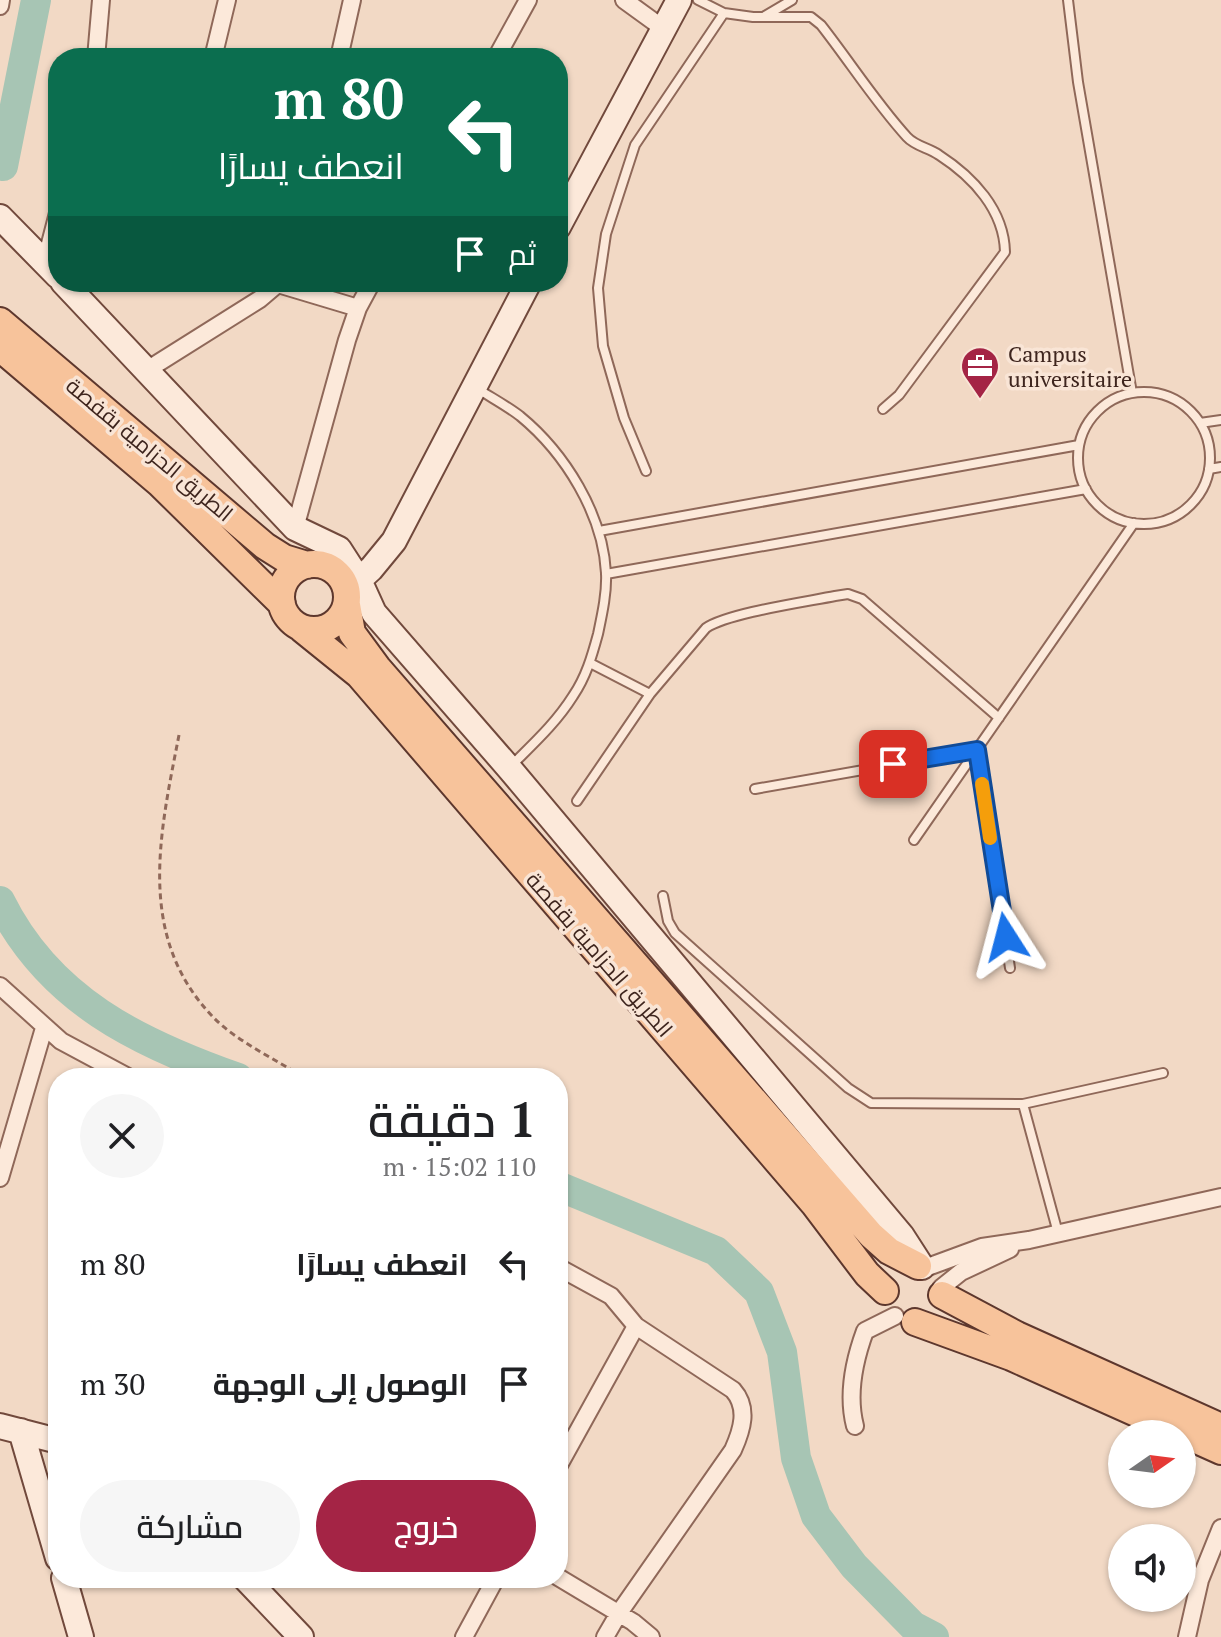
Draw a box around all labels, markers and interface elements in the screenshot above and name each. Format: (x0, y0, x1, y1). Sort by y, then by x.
text: 80 m (274, 61, 404, 135)
icon: left (432, 80, 536, 184)
text: انعطف يسارًا (218, 142, 404, 189)
icon: arrive (448, 232, 492, 276)
text: ثم (508, 234, 536, 274)
place label: Campus universitaire (1008, 339, 1132, 393)
office icon: Campus universitaire (959, 345, 1001, 400)
street label: الطريق الحزامية بقفصة (60, 371, 240, 527)
pin (859, 730, 927, 798)
icon: arrive (871, 742, 915, 786)
street label: الطريق الحزامية بقفصة (520, 865, 680, 1043)
position arrow (964, 895, 1048, 979)
text: 1 دقيقة (368, 1087, 536, 1151)
button: close (80, 1094, 164, 1178)
text: 110 m · 15:02 (383, 1149, 536, 1183)
icon: left (492, 1242, 536, 1286)
text: 80 m (80, 1244, 145, 1284)
text: انعطف يسارًا (296, 1244, 468, 1284)
icon: arrive (492, 1362, 536, 1406)
text: 30 m (80, 1364, 145, 1404)
text: الوصول إلى الوجهة (213, 1364, 468, 1404)
north arrow (1108, 1420, 1196, 1508)
map controls (1108, 1420, 1196, 1612)
button: مشاركة (80, 1480, 300, 1572)
button: خروج (316, 1480, 536, 1572)
button: sound (1108, 1524, 1196, 1612)

